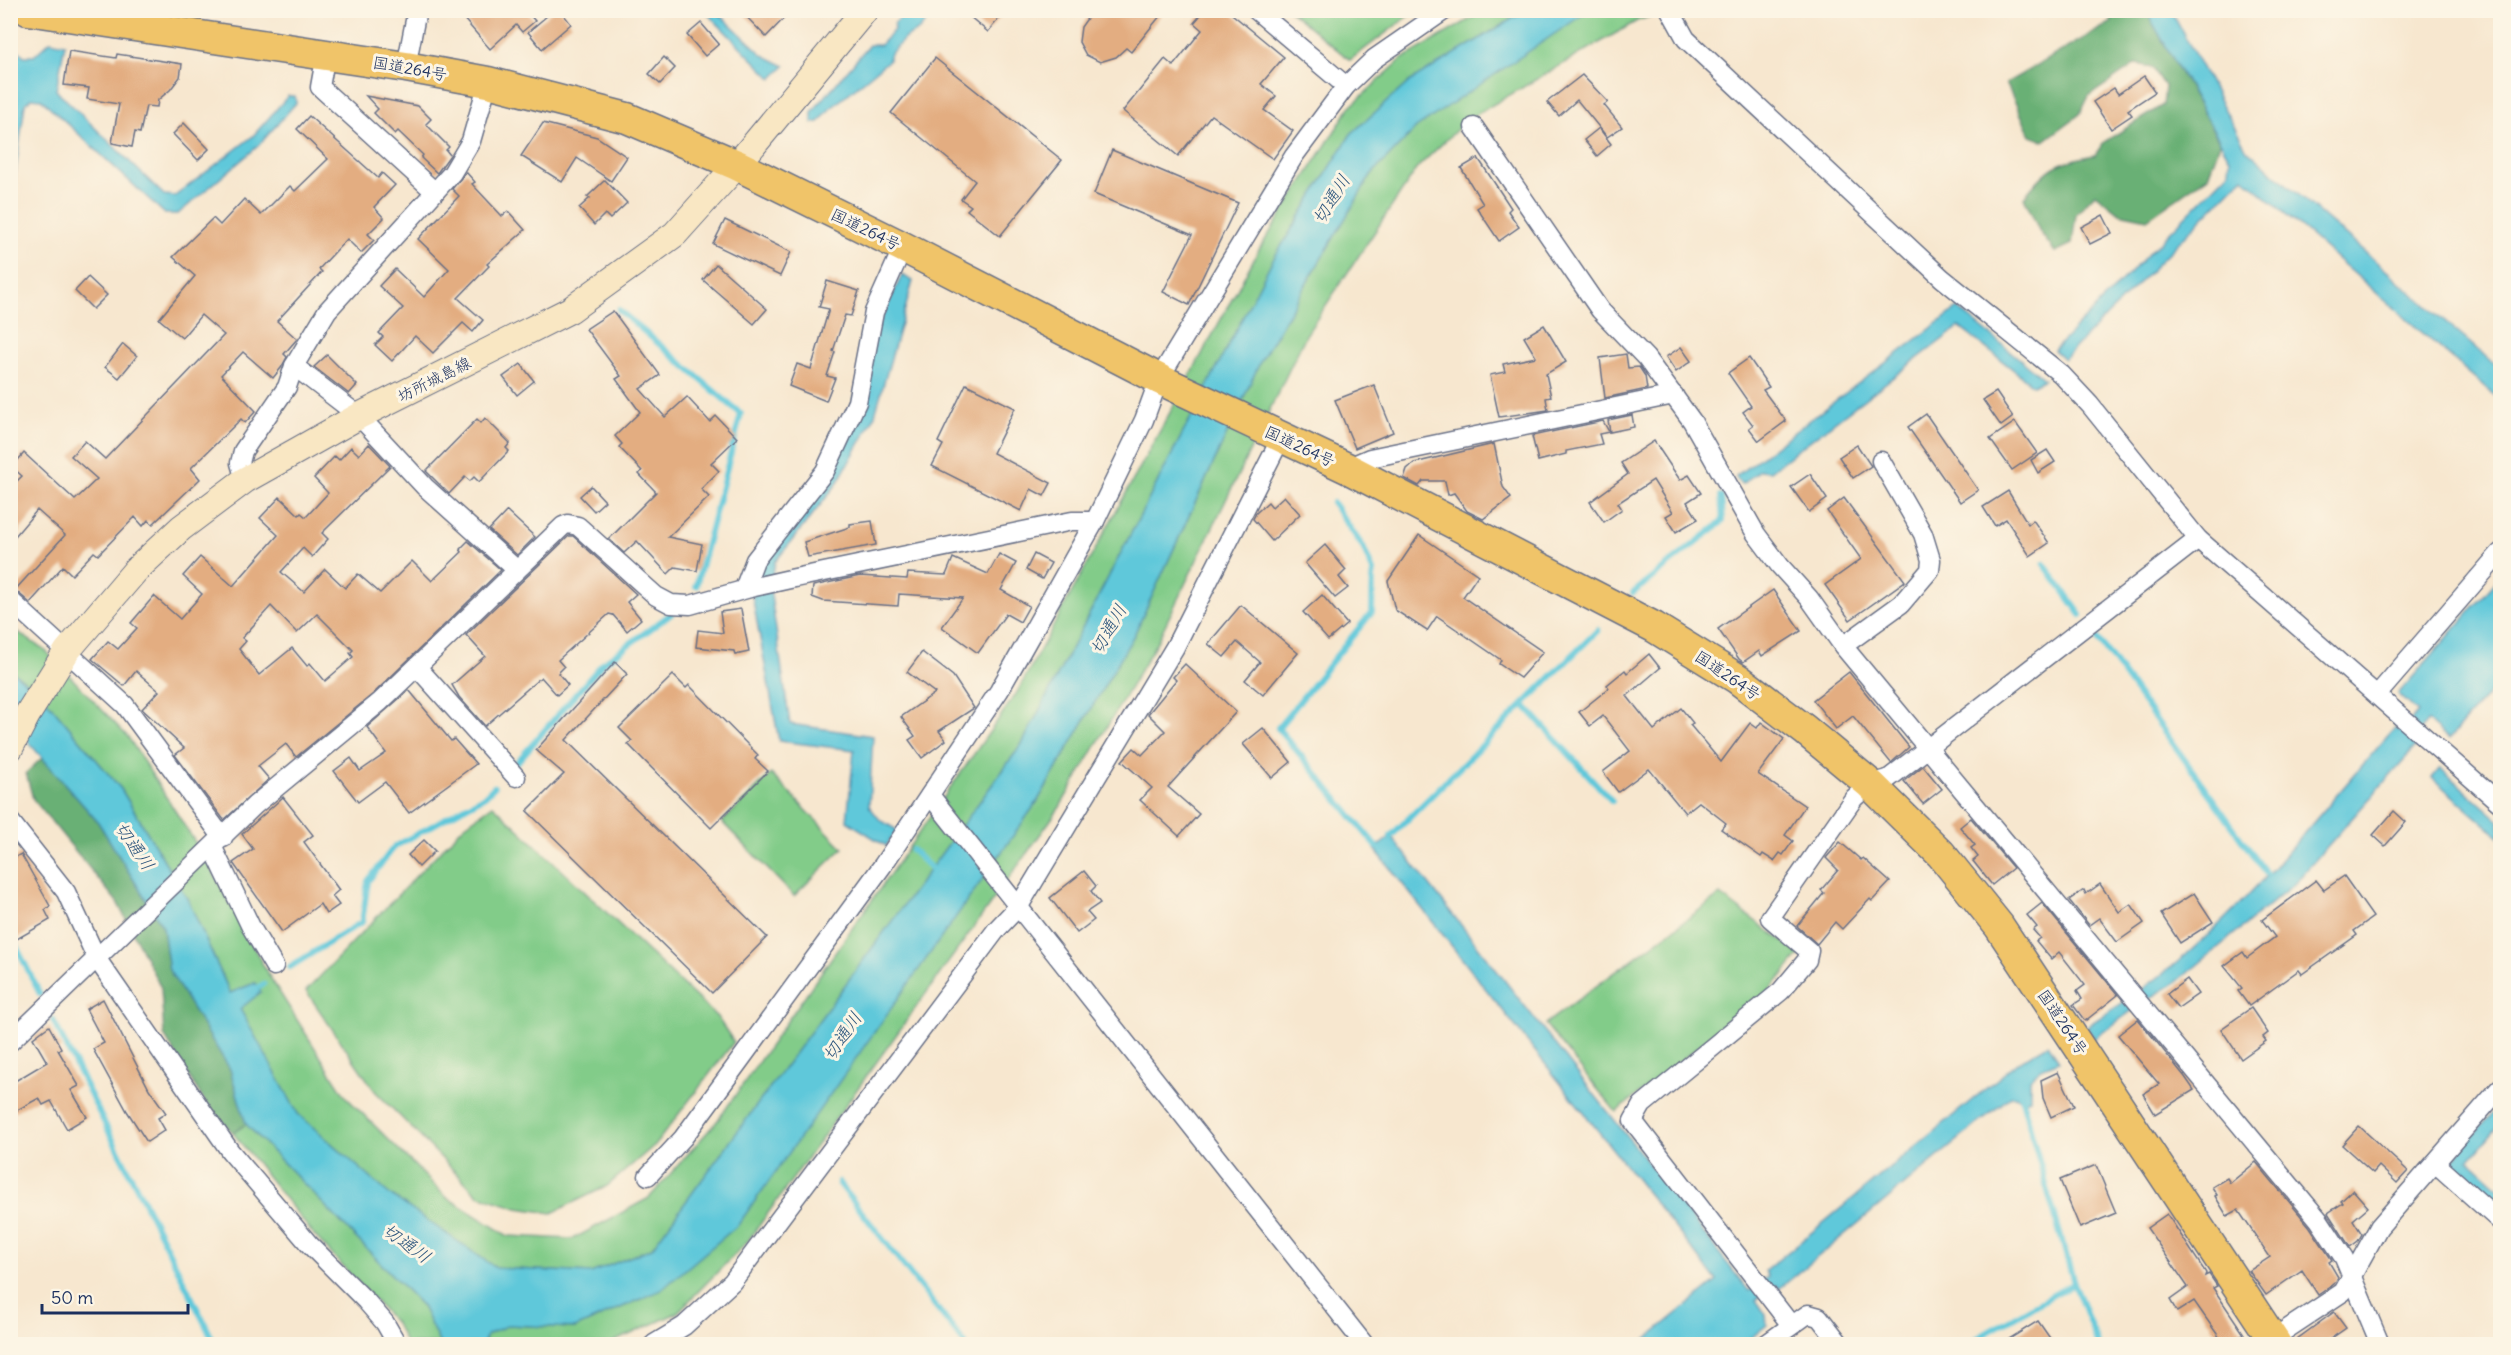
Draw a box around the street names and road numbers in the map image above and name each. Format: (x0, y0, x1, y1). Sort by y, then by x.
street label: 国道264号 (371, 52, 449, 84)
street label: 国道264号 (828, 204, 904, 254)
street label: 坊所城島線 (394, 352, 474, 406)
street label: 国道264号 (1262, 421, 1338, 471)
street label: 国道264号 (1691, 646, 1765, 704)
street label: 国道264号 (2034, 985, 2092, 1059)

